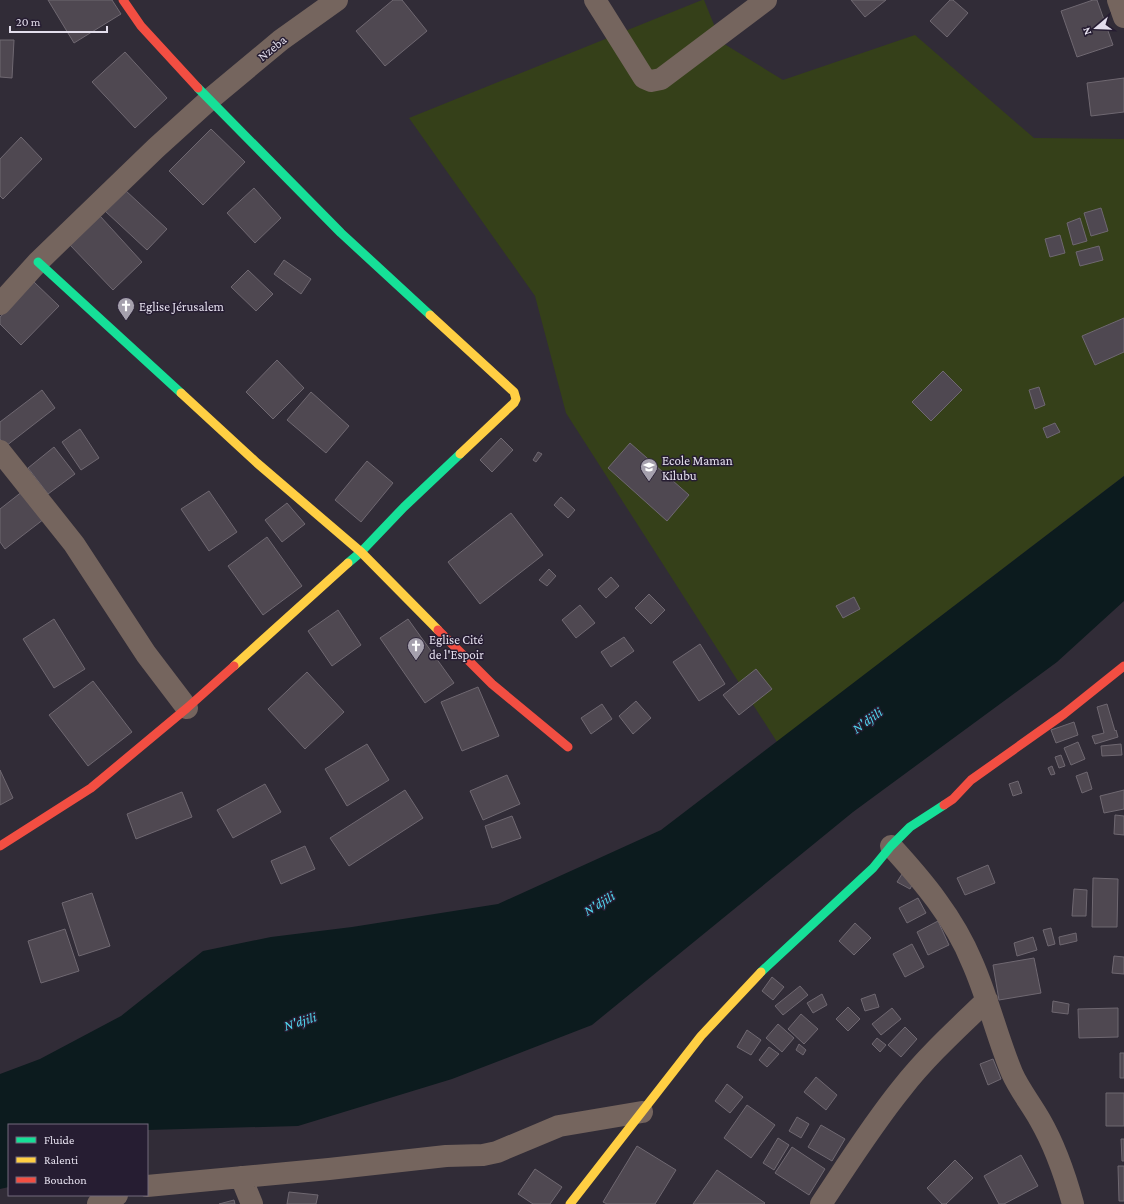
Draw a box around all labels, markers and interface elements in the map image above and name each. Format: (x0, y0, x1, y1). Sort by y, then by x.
scale bar (10, 8, 107, 34)
north arrow (1076, 8, 1116, 48)
text: 20 m (16, 15, 41, 29)
text: N (1079, 25, 1093, 37)
street label: Nzeba (255, 32, 289, 64)
church icon: Eglise Jérusalem (116, 296, 136, 321)
place label: Eglise Jérusalem (139, 299, 225, 314)
place label: Ecole Maman Kilubu (662, 453, 733, 483)
school or university icon: Ecole Maman Kilubu (639, 457, 659, 482)
place label: Eglise Cité de l'Espoir (429, 632, 484, 662)
church icon: Eglise Cité de l'Espoir (406, 636, 426, 661)
water label: N'djili (849, 704, 886, 737)
water label: N'djili (581, 887, 618, 919)
water label: N'djili (282, 1008, 319, 1034)
legend (8, 1124, 148, 1196)
text: Fluide (44, 1133, 74, 1147)
text: Ralenti (44, 1153, 78, 1167)
text: Bouchon (44, 1173, 87, 1187)

